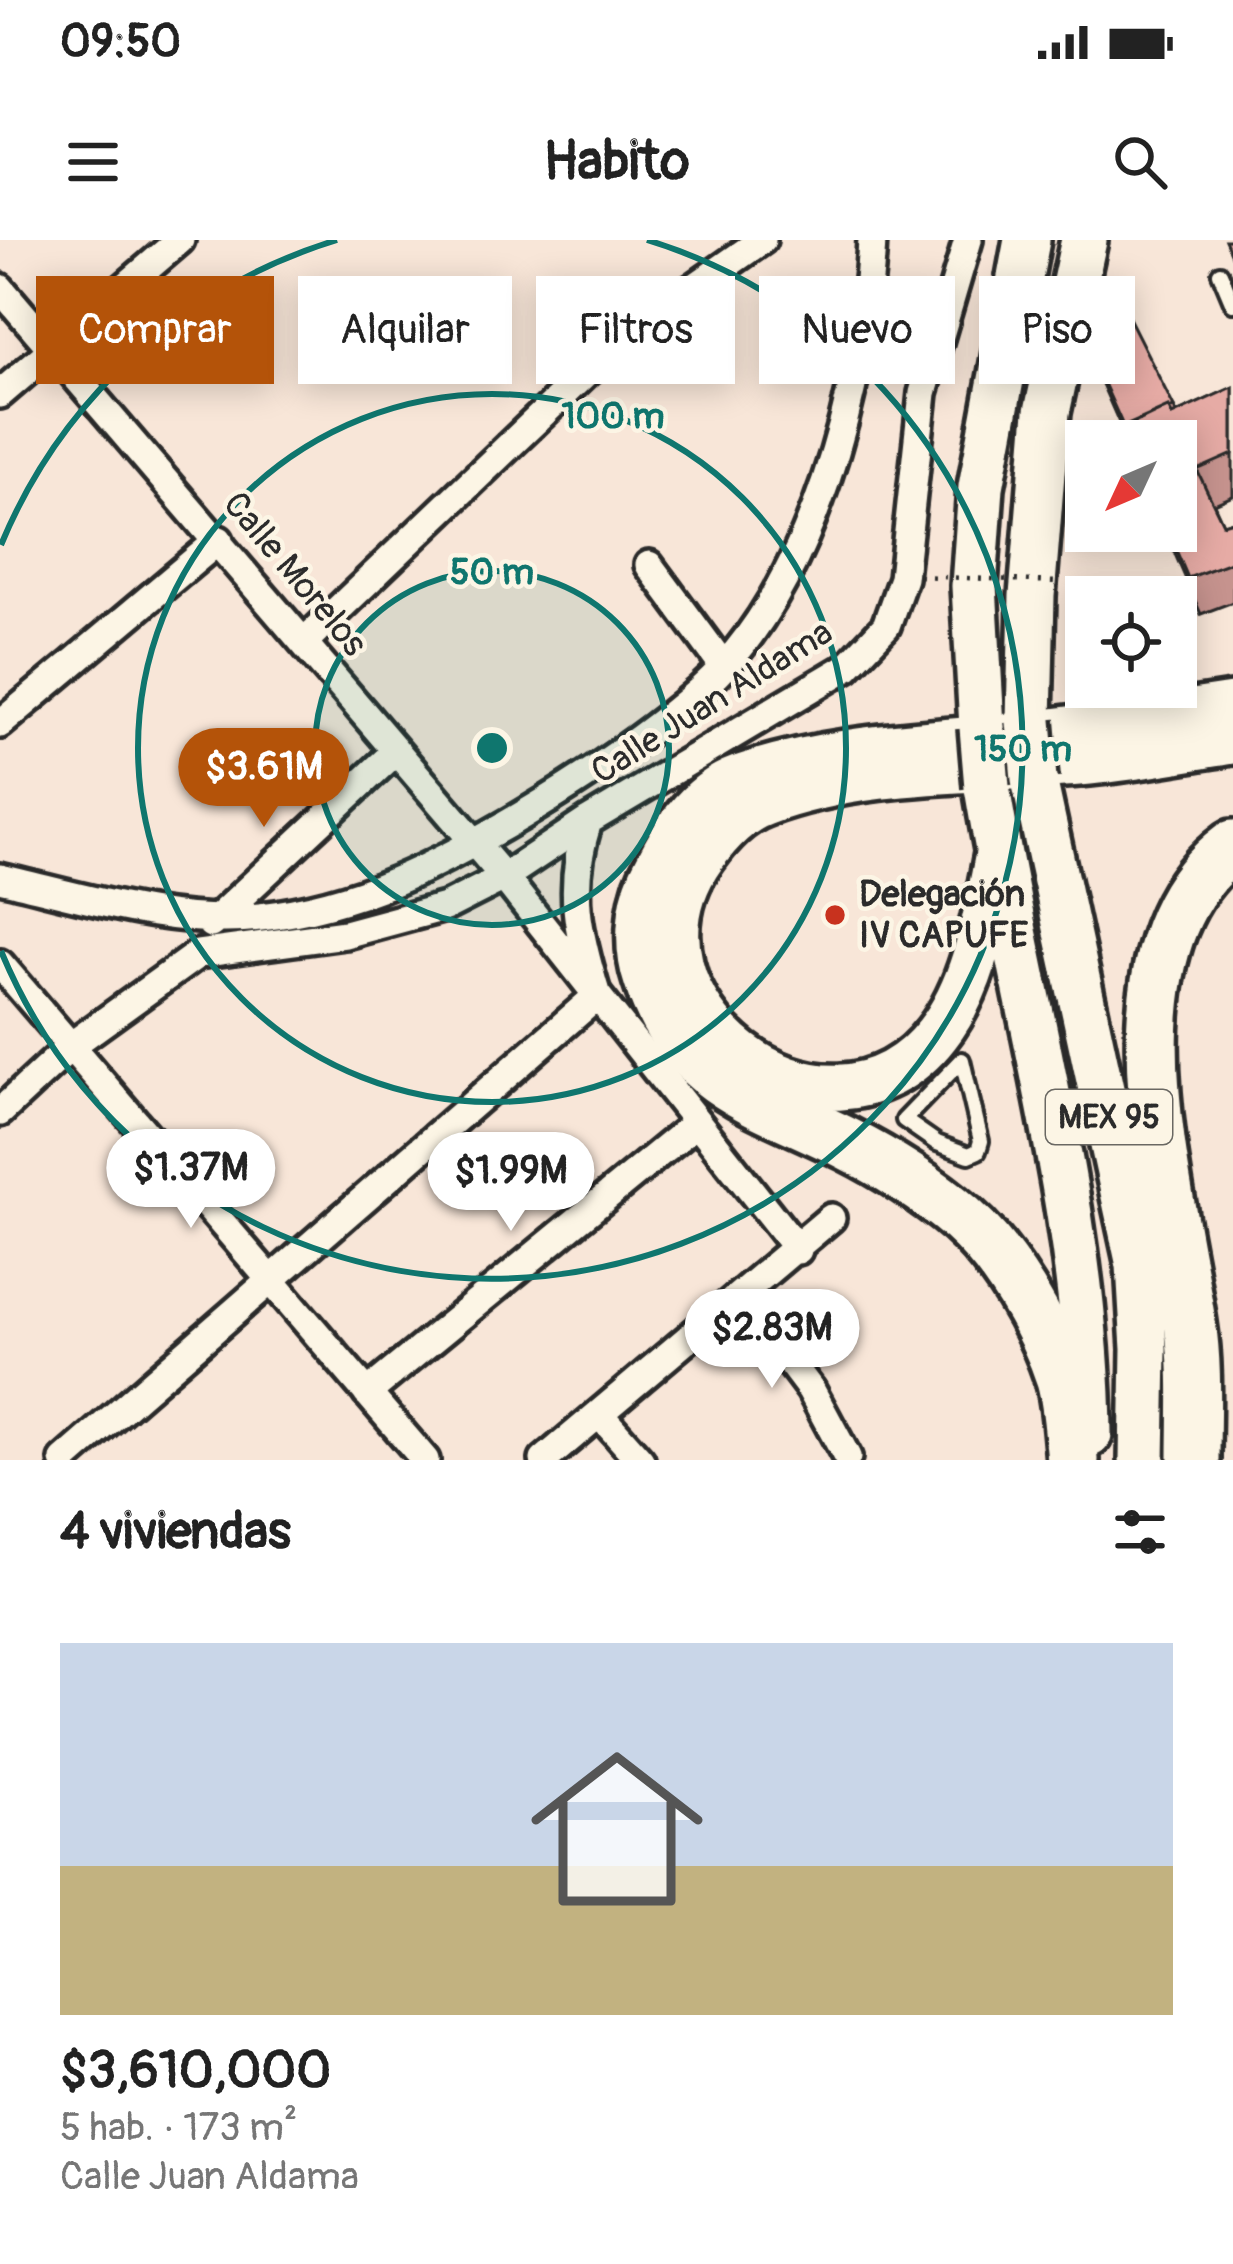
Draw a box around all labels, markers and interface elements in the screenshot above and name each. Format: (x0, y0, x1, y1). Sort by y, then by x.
text: 09:50 (60, 14, 181, 70)
text: Habito (543, 128, 690, 196)
icon: menu (60, 129, 126, 195)
icon: search (1107, 129, 1173, 195)
chip: Comprar (36, 276, 274, 384)
chip: Alquilar (298, 276, 512, 384)
chip: Filtros (536, 276, 735, 384)
chip: Nuevo (759, 276, 955, 384)
chip: Piso (979, 276, 1135, 384)
text: 100 m (561, 394, 665, 439)
north arrow (1065, 420, 1197, 552)
map controls (1065, 420, 1197, 708)
street label: Calle Morelos (213, 483, 377, 665)
text: 50 m (450, 550, 534, 595)
button: locate (1065, 576, 1197, 708)
street label: Calle Juan Aldama (583, 610, 841, 794)
centre of rings (471, 727, 513, 769)
text: 150 m (974, 727, 1072, 772)
pin: $3.61M (166, 728, 362, 830)
text: $3.61M (205, 742, 323, 791)
place label: Delegación IV CAPUFE (859, 872, 1028, 958)
marker: Delegación IV CAPUFE (822, 902, 848, 928)
road number: MEX 95 (1046, 1090, 1172, 1144)
pin: $1.37M (93, 1129, 289, 1231)
pin: $1.99M (413, 1132, 609, 1234)
text: $1.37M (133, 1143, 249, 1192)
text: $1.99M (454, 1146, 568, 1195)
pin: $2.83M (674, 1289, 870, 1391)
text: $2.83M (712, 1303, 832, 1352)
icon: filters (1107, 1499, 1173, 1565)
text: 4 viviendas (60, 1500, 291, 1564)
icon: home (509, 1721, 725, 1937)
text: $3,610,000 (60, 2039, 331, 2103)
text: 5 hab. · 173 m² (60, 2103, 297, 2152)
text: Calle Juan Aldama (60, 2152, 359, 2201)

